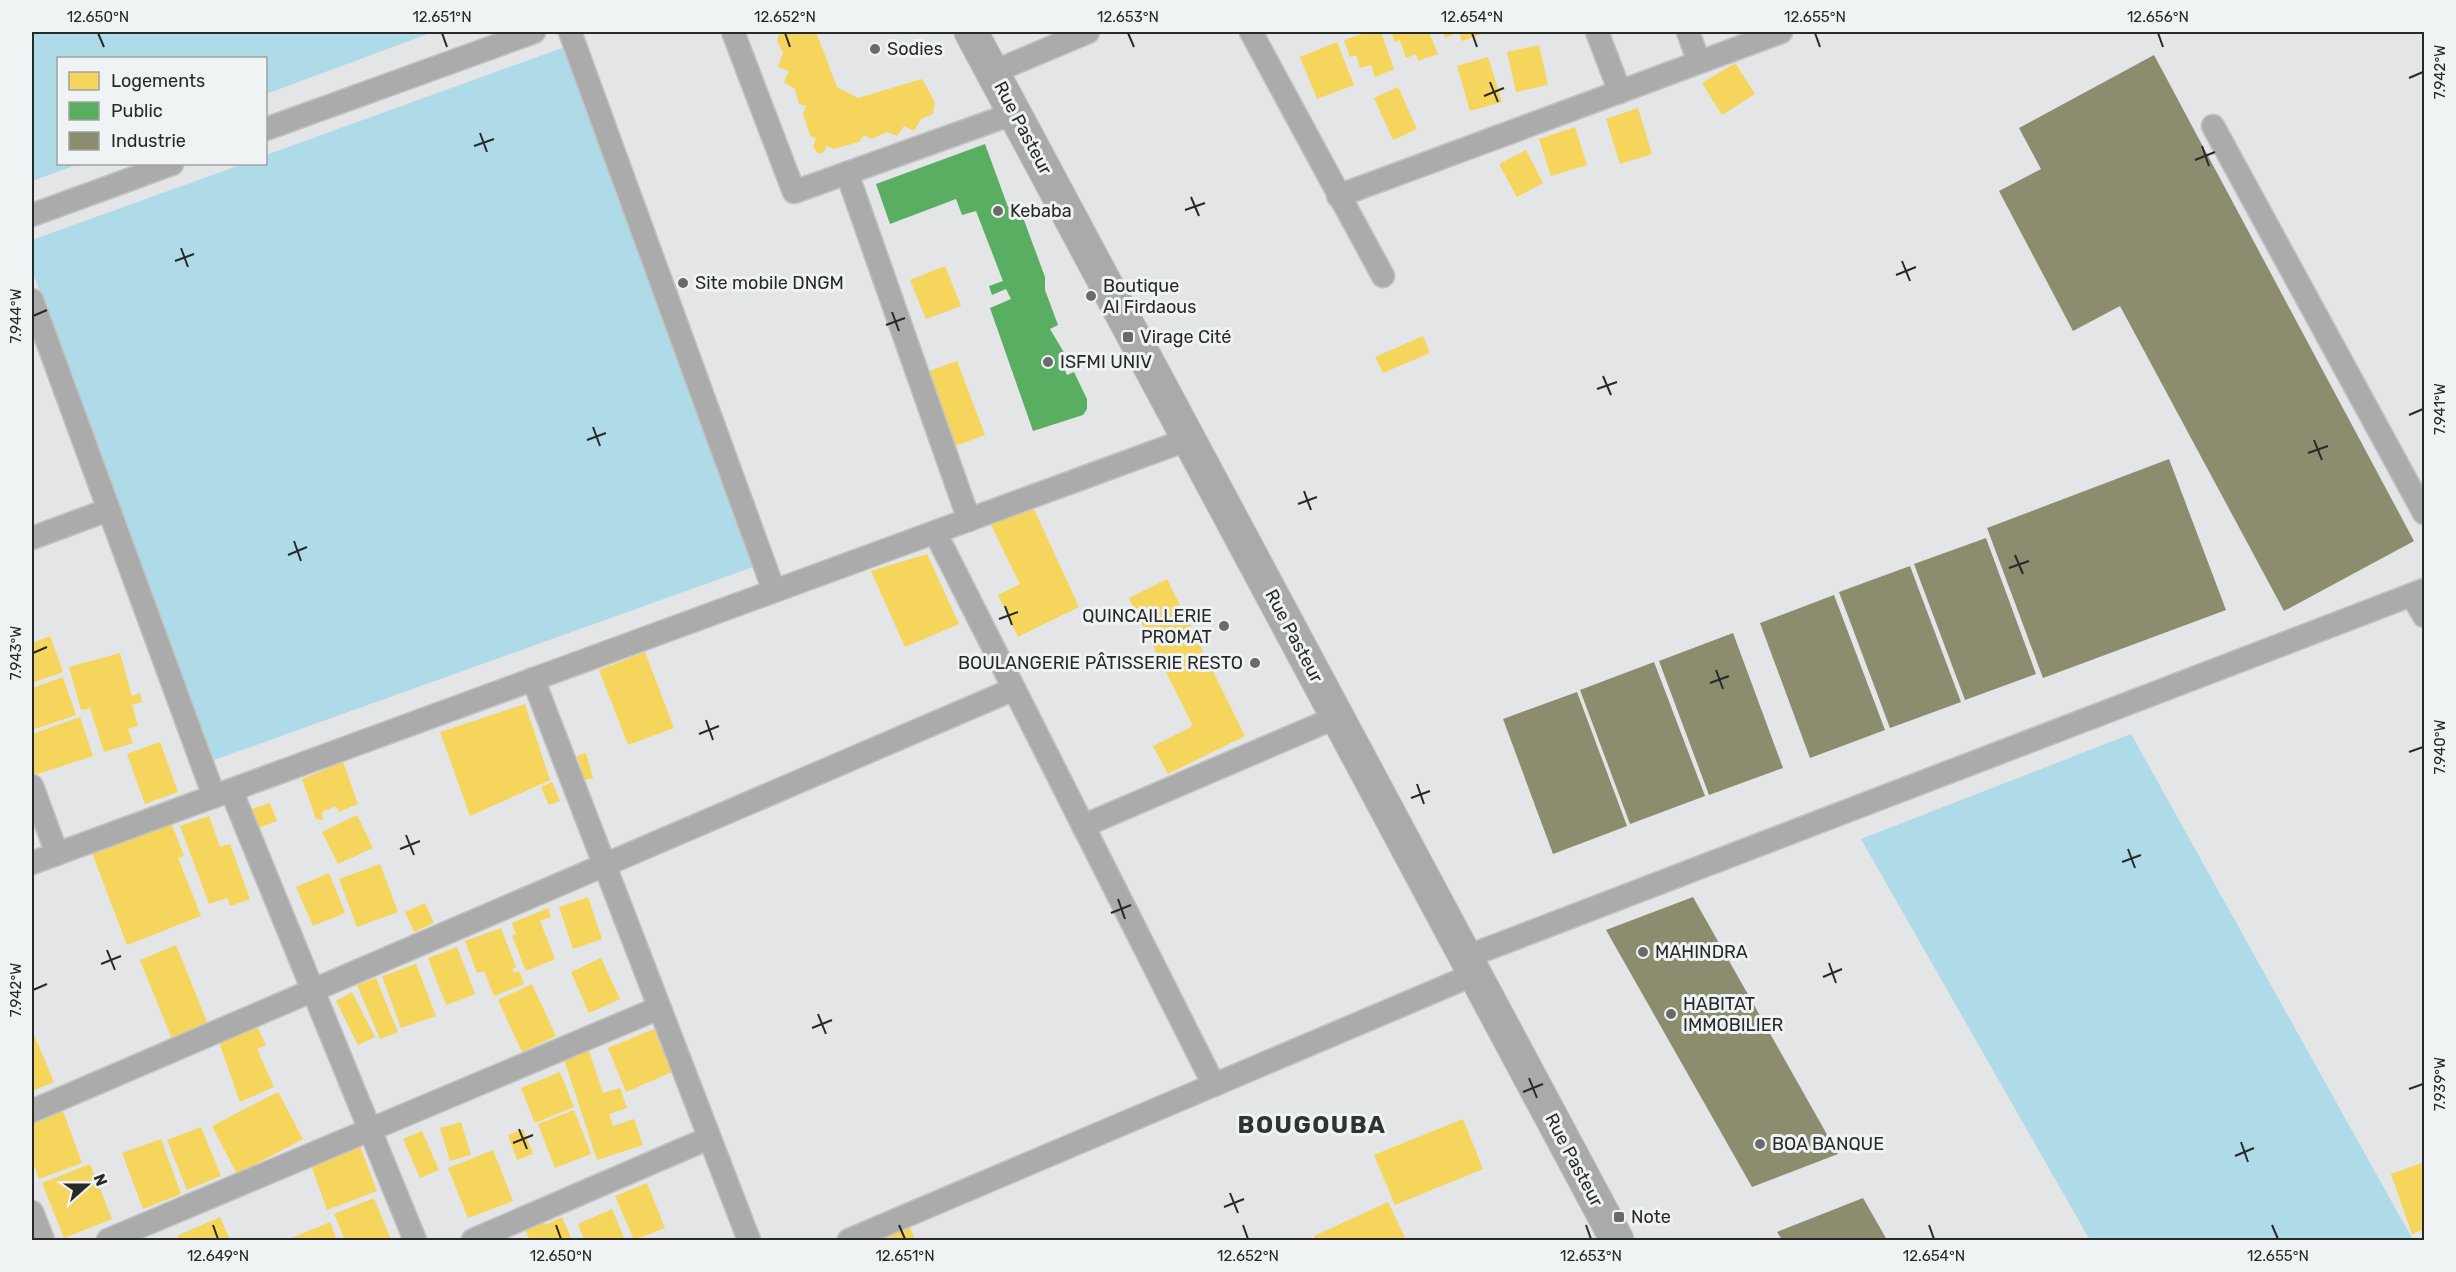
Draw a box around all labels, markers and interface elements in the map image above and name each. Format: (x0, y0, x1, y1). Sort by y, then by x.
text: 12.650°N (67, 8, 129, 26)
text: 12.651°N (412, 8, 472, 26)
text: 12.652°N (754, 8, 816, 26)
text: 12.653°N (1097, 8, 1159, 26)
text: 12.654°N (1441, 8, 1503, 26)
text: 12.655°N (1784, 8, 1846, 26)
text: 12.656°N (2127, 8, 2189, 26)
place label: Sodies (887, 38, 943, 60)
marker: Sodies (868, 42, 882, 56)
text: 7.942°W (2431, 45, 2449, 99)
legend (57, 57, 267, 165)
text: Logements (111, 70, 205, 92)
street label: Rue Pasteur (989, 78, 1057, 179)
text: Public (111, 100, 163, 122)
text: Industrie (111, 130, 186, 152)
place label: Kebaba (1010, 200, 1072, 222)
marker: Kebaba (991, 204, 1005, 218)
place label: Site mobile DNGM (695, 272, 844, 294)
place label: Boutique Al Firdaous (1103, 275, 1196, 318)
marker: Site mobile DNGM (676, 276, 690, 290)
text: 7.944°W (7, 289, 25, 343)
marker: Boutique Al Firdaous (1084, 289, 1098, 303)
place label: Virage Cité (1140, 326, 1231, 348)
marker: Virage Cité (1121, 330, 1135, 344)
place label: ISFMI UNIV (1060, 351, 1152, 373)
marker: ISFMI UNIV (1041, 355, 1055, 369)
text: 7.941°W (2431, 383, 2449, 435)
street label: Rue Pasteur (1260, 586, 1328, 687)
place label: QUINCAILLERIE PROMAT (1082, 605, 1212, 648)
marker: QUINCAILLERIE PROMAT (1217, 619, 1231, 633)
text: 7.943°W (7, 626, 25, 680)
place label: BOULANGERIE PÂTISSERIE RESTO (958, 652, 1243, 674)
marker: BOULANGERIE PÂTISSERIE RESTO (1248, 656, 1262, 670)
text: 7.940°W (2431, 719, 2449, 775)
place label: MAHINDRA (1655, 941, 1748, 963)
marker: MAHINDRA (1636, 945, 1650, 959)
text: 7.942°W (7, 963, 25, 1017)
place label: HABITAT IMMOBILIER (1683, 993, 1784, 1036)
marker: HABITAT IMMOBILIER (1664, 1007, 1678, 1021)
text: 7.939°W (2431, 1057, 2449, 1111)
street label: Rue Pasteur (1540, 1110, 1608, 1211)
district label: BOUGOUBA (1238, 1111, 1387, 1139)
place label: BOA BANQUE (1772, 1133, 1884, 1155)
marker: BOA BANQUE (1753, 1137, 1767, 1151)
north arrow (57, 1155, 117, 1215)
text: N (90, 1171, 111, 1189)
place label: Note (1631, 1206, 1671, 1228)
marker: Note (1612, 1210, 1626, 1224)
text: 12.649°N (187, 1247, 249, 1265)
text: 12.650°N (530, 1247, 592, 1265)
text: 12.651°N (875, 1247, 935, 1265)
text: 12.652°N (1217, 1247, 1279, 1265)
text: 12.653°N (1560, 1247, 1622, 1265)
text: 12.654°N (1903, 1247, 1965, 1265)
text: 12.655°N (2247, 1247, 2309, 1265)

